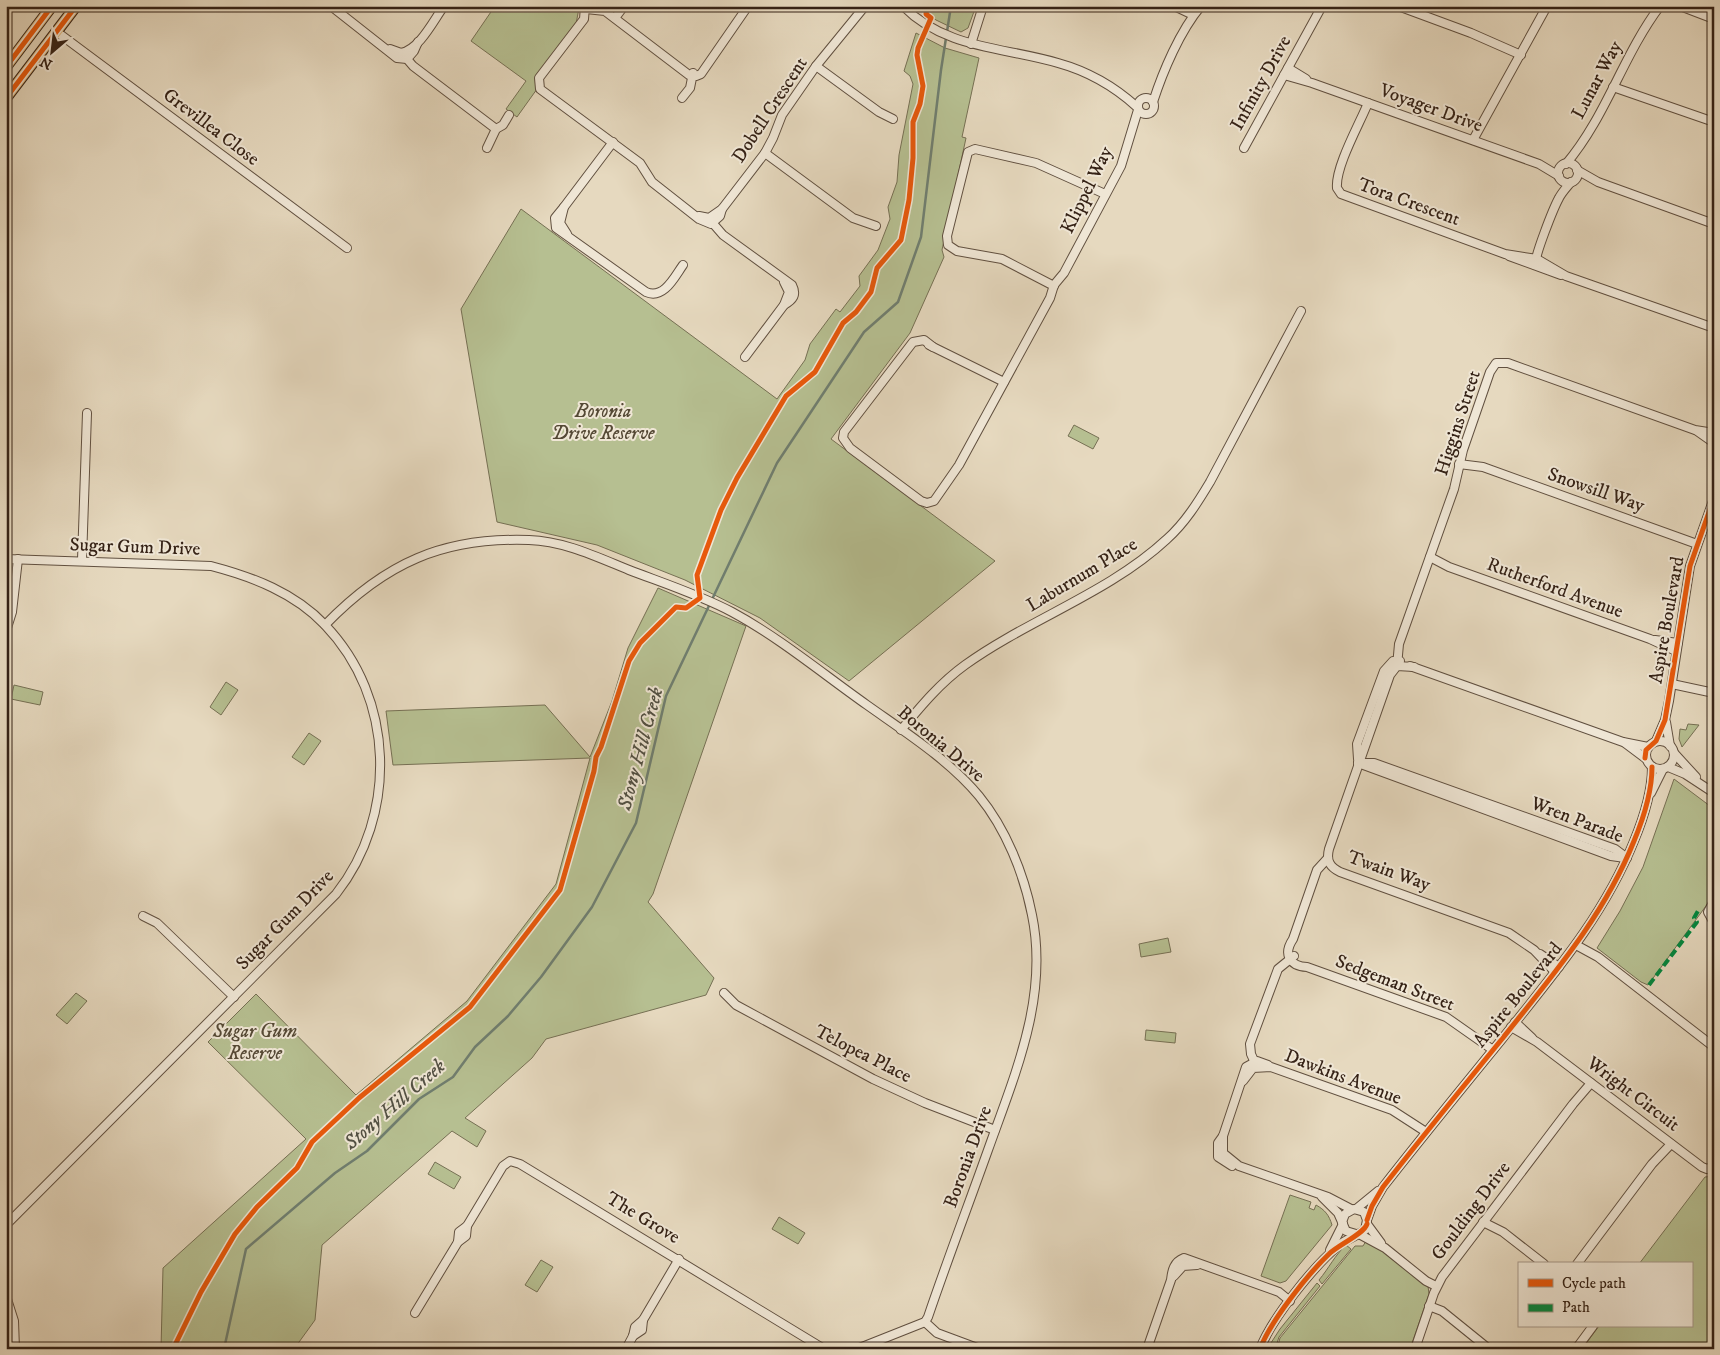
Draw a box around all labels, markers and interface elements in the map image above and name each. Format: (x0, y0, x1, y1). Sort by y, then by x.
north arrow (28, 28, 78, 78)
street label: Infinity Drive (1226, 32, 1296, 134)
street label: Lunar Way (1567, 36, 1628, 123)
text: N (37, 52, 56, 73)
street label: Dobell Crescent (727, 53, 813, 167)
street label: Voyager Drive (1375, 78, 1486, 137)
street label: Grevillea Close (158, 83, 264, 171)
street label: Klippel Way (1056, 142, 1118, 237)
street label: Tora Crescent (1355, 173, 1463, 231)
street label: Higgins Street (1430, 367, 1486, 479)
park label: Boronia Drive Reserve (551, 400, 655, 445)
street label: Snowsill Way (1544, 463, 1649, 518)
street label: Sugar Gum Drive (69, 533, 201, 561)
street label: Laburnum Place (1022, 533, 1142, 617)
street label: Rutherford Avenue (1484, 553, 1626, 623)
street label: Aspire Boulevard (1644, 554, 1690, 685)
water label: Stony Hill Creek (612, 684, 670, 814)
street label: Boronia Drive (893, 701, 989, 787)
street label: Wren Parade (1527, 792, 1626, 848)
street label: Twain Way (1345, 845, 1434, 897)
street label: Sugar Gum Drive (231, 865, 339, 975)
street label: Aspire Boulevard (1469, 937, 1568, 1052)
street label: Sedgeman Street (1332, 950, 1458, 1016)
park label: Sugar Gum Reserve (212, 1020, 297, 1065)
street label: Telopea Place (811, 1020, 915, 1088)
street label: Dawkins Avenue (1281, 1044, 1405, 1110)
street label: Wright Circuit (1581, 1051, 1684, 1136)
water label: Stony Hill Creek (338, 1054, 451, 1156)
street label: Boronia Drive (939, 1103, 997, 1211)
street label: Goulding Drive (1427, 1157, 1516, 1265)
street label: The Grove (602, 1187, 684, 1249)
legend (1518, 1262, 1692, 1328)
text: Cycle path (1562, 1274, 1626, 1293)
text: Path (1562, 1298, 1590, 1317)

